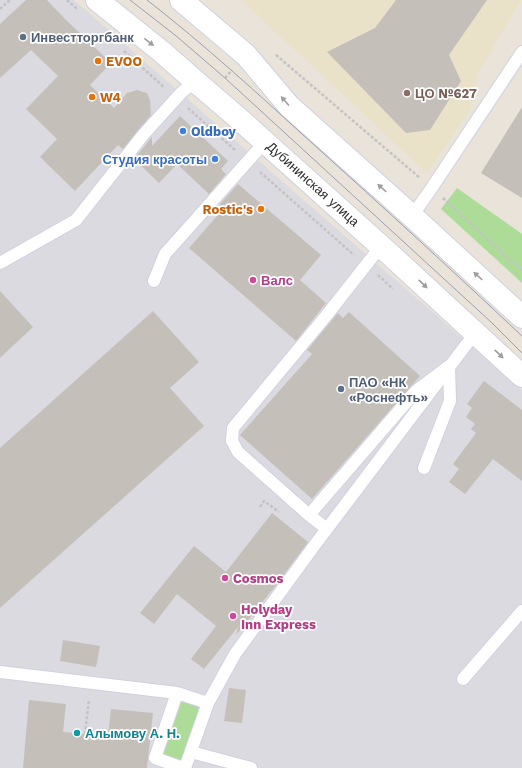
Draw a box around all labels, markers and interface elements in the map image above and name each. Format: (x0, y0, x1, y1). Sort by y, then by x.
place label: Инвестторгбанк (31, 30, 134, 45)
marker: Инвестторгбанк (18, 32, 28, 42)
one-way arrow (144, 37, 155, 46)
place label: EVOO (106, 54, 142, 69)
marker: EVOO (93, 56, 103, 66)
place label: ЦО №627 (415, 86, 477, 101)
marker: ЦО №627 (402, 88, 412, 98)
place label: W4 (100, 90, 121, 105)
marker: W4 (87, 92, 97, 102)
one-way arrow (281, 96, 290, 107)
place label: Oldboy (191, 124, 237, 139)
marker: Oldboy (178, 126, 188, 136)
street label: Дубининская улица (264, 139, 363, 230)
place label: Студия красоты (102, 152, 207, 167)
marker: Студия красоты (210, 154, 220, 164)
one-way arrow (377, 184, 387, 193)
place label: Rostic's (203, 202, 253, 217)
marker: Rostic's (256, 204, 266, 214)
one-way arrow (473, 271, 483, 280)
place label: Валс (261, 273, 293, 288)
marker: Валс (248, 275, 258, 285)
one-way arrow (418, 279, 427, 288)
one-way arrow (494, 349, 503, 358)
place label: ПАО «НК «Роснефть» (349, 375, 429, 405)
marker: ПАО «НК «Роснефть» (336, 384, 346, 394)
place label: Cosmos (233, 571, 284, 586)
marker: Cosmos (220, 573, 230, 583)
place label: Holyday Inn Express (241, 602, 316, 632)
marker: Holyday Inn Express (228, 611, 238, 621)
place label: Алымову А. Н. (85, 726, 180, 741)
marker: Алымову А. Н. (72, 728, 82, 738)

